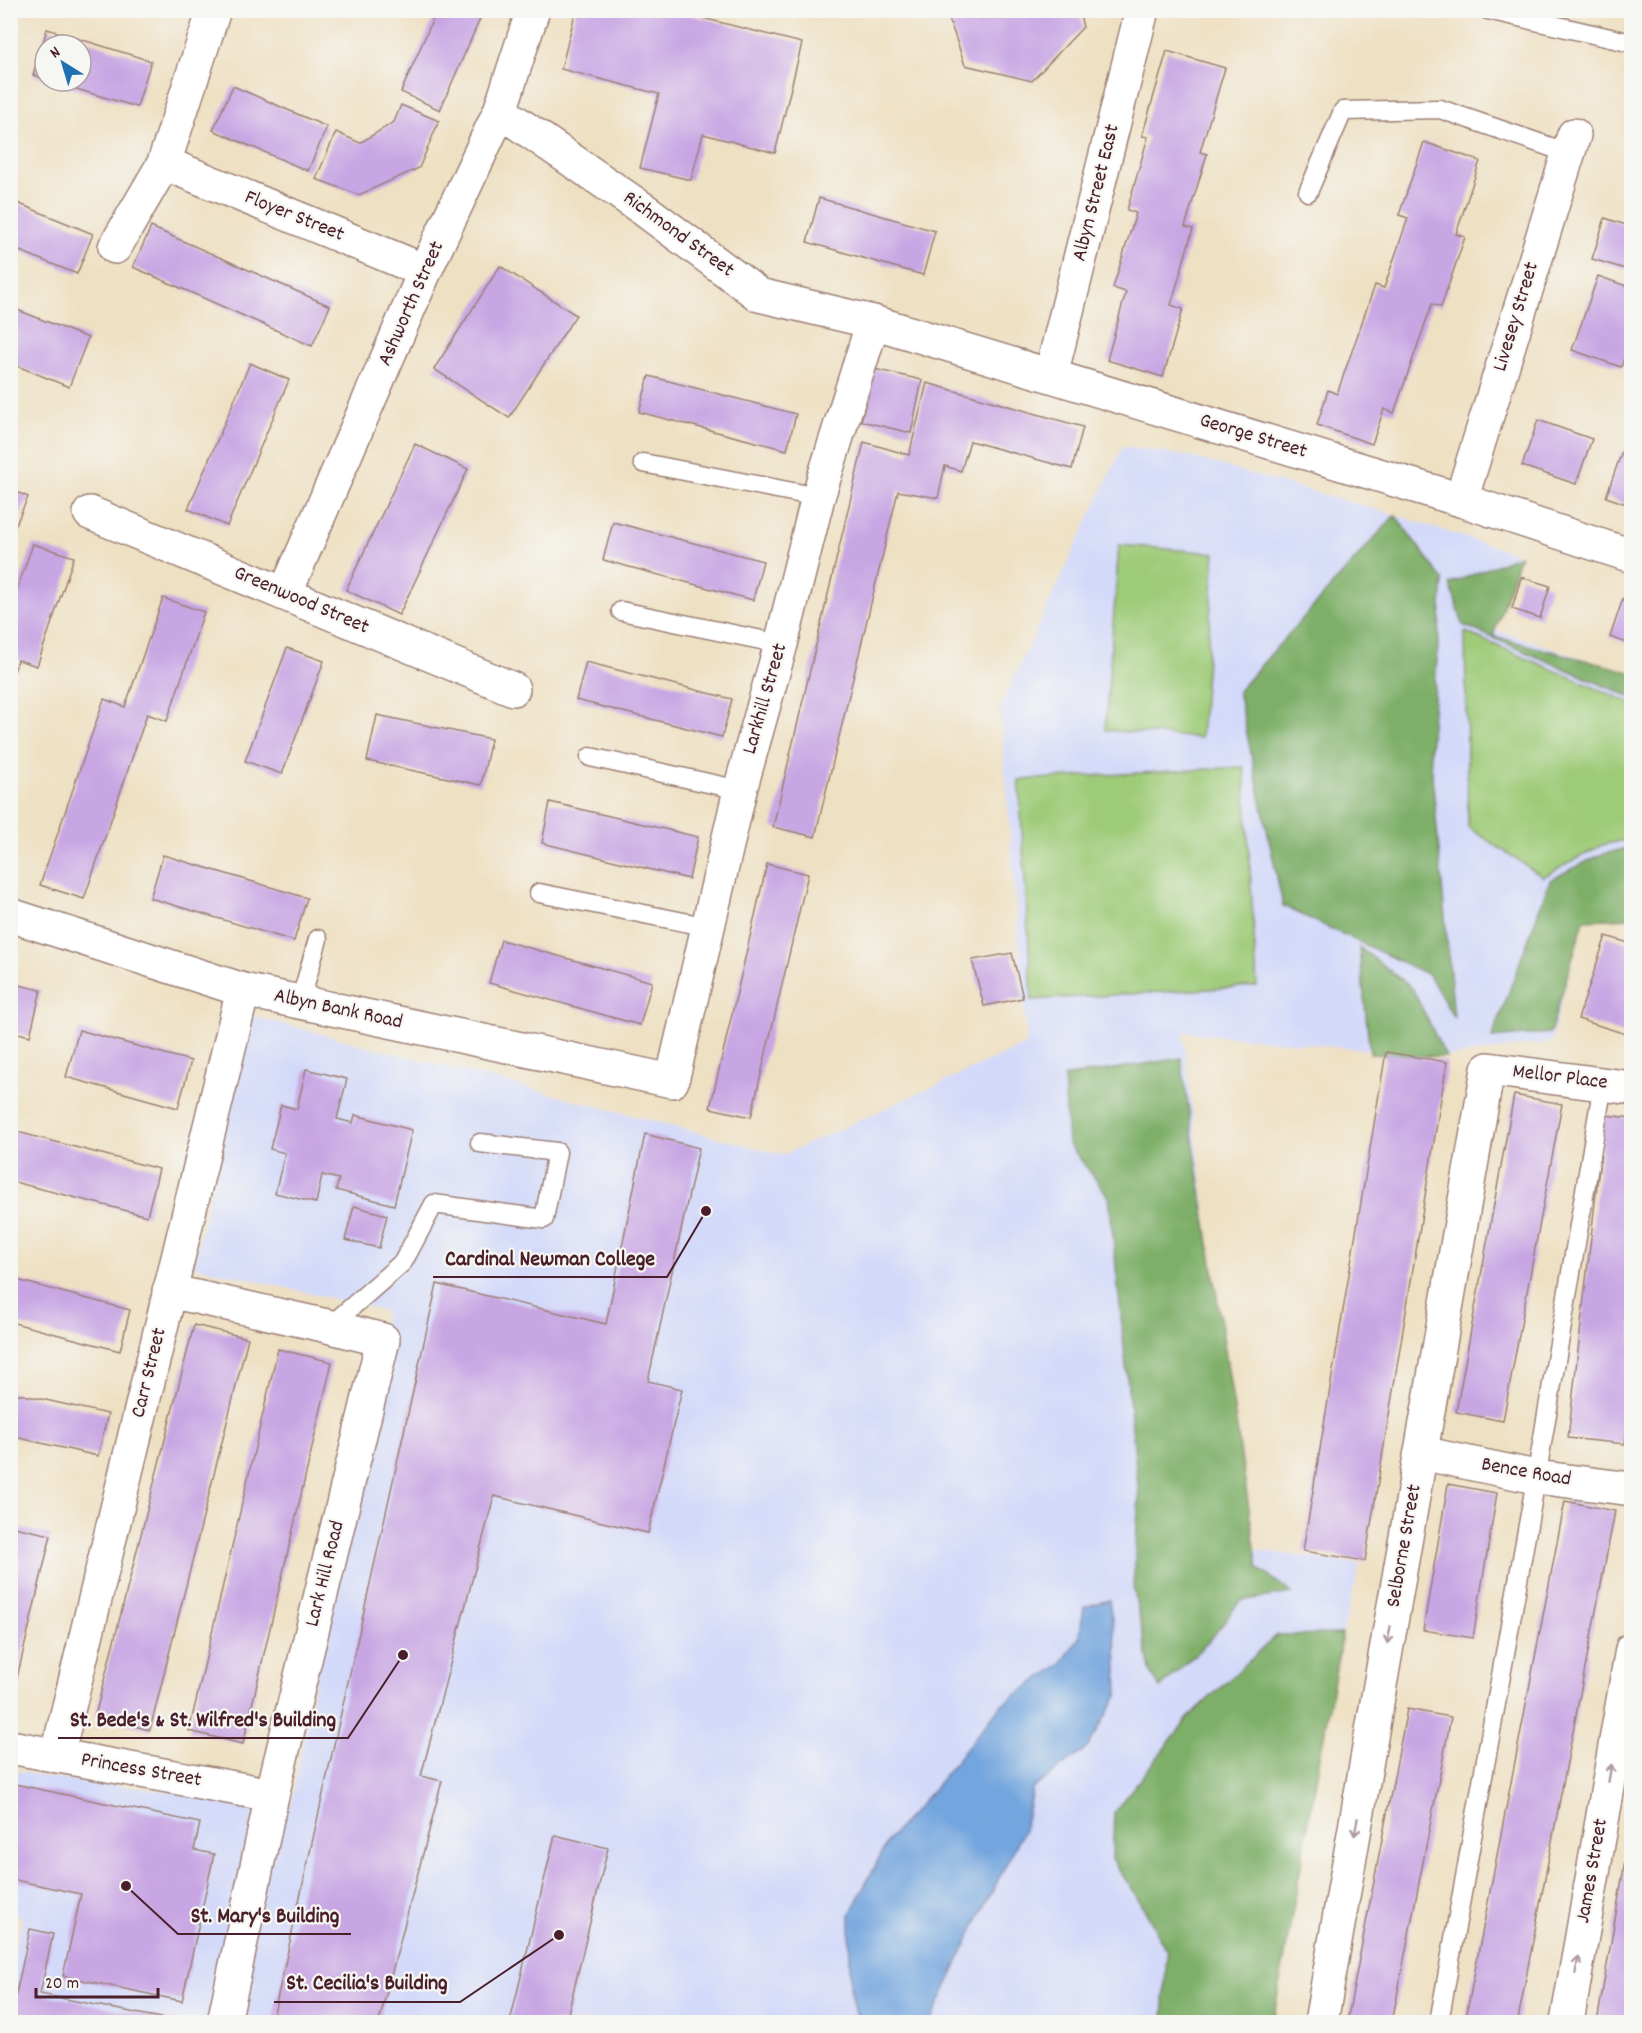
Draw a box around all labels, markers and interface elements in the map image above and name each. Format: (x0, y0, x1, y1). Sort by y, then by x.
north arrow (33, 33, 93, 93)
text: N (45, 41, 66, 65)
street label: Albyn Street East (1065, 121, 1129, 265)
street label: Floyer Street (240, 183, 349, 251)
street label: Richmond Street (616, 184, 740, 286)
street label: Ashworth Street (371, 237, 453, 371)
street label: Livesey Street (1486, 258, 1548, 375)
street label: George Street (1195, 406, 1311, 468)
street label: Greenwood Street (229, 559, 374, 643)
street label: Larkhill Street (736, 640, 796, 758)
street label: Albyn Bank Road (271, 982, 405, 1038)
street label: Mellor Place (1511, 1057, 1609, 1099)
callout: Cardinal Newman College (433, 1237, 667, 1277)
text: Cardinal Newman College (445, 1245, 655, 1276)
street label: Carr Street (124, 1325, 176, 1421)
street label: Bence Road (1479, 1450, 1573, 1496)
street label: Selborne Street (1379, 1482, 1431, 1610)
street label: Lark Hill Road (298, 1518, 354, 1630)
one-way arrow (1384, 1624, 1395, 1644)
callout: St. Bede's & St. Wilfred's Building (58, 1698, 348, 1738)
text: St. Bede's & St. Wilfred's Building (70, 1706, 336, 1737)
street label: Princess Street (78, 1746, 204, 1796)
one-way arrow (1605, 1763, 1616, 1783)
one-way arrow (1350, 1816, 1361, 1836)
street label: James Street (1569, 1816, 1617, 1926)
callout: St. Mary's Building (178, 1894, 351, 1934)
text: St. Mary's Building (191, 1902, 340, 1933)
one-way arrow (1572, 1956, 1583, 1975)
scale bar (36, 1961, 158, 1999)
callout: St. Cecilia's Building (274, 1962, 460, 2002)
text: St. Cecilia's Building (286, 1969, 448, 2000)
text: 20 m (45, 1972, 79, 1997)

